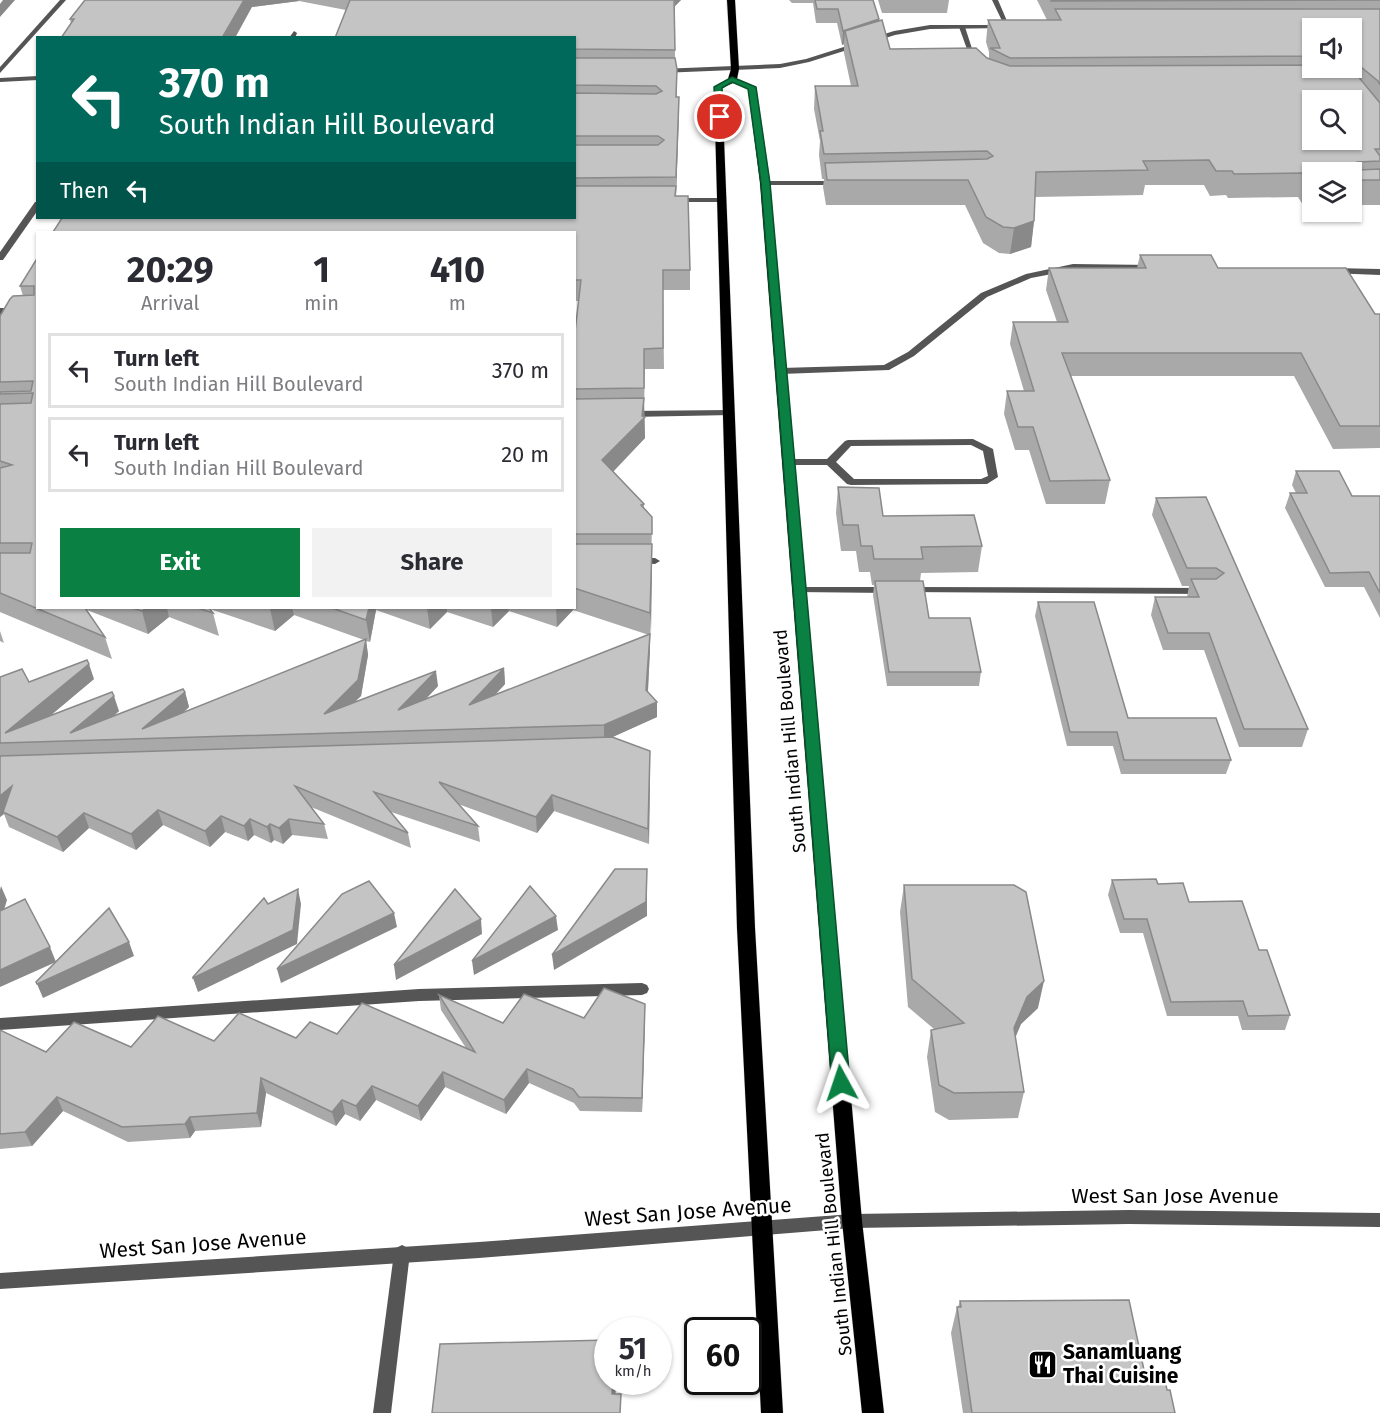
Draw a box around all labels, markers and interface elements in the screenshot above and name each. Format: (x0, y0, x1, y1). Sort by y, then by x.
map controls (1302, 18, 1362, 222)
button: sound (1302, 18, 1362, 78)
text: 370 m (159, 58, 270, 108)
icon: left (60, 60, 138, 138)
button: search (1302, 90, 1362, 150)
pin (694, 91, 745, 142)
icon: arrive (703, 100, 736, 133)
text: South Indian Hill Boulevard (159, 109, 496, 141)
button: layers (1302, 162, 1362, 222)
icon: left (121, 174, 154, 207)
text: Then (60, 177, 109, 204)
text: 20:29 (127, 248, 214, 292)
text: 1 (313, 248, 330, 292)
text: 410 (430, 248, 485, 292)
text: Arrival (141, 291, 199, 315)
text: min (304, 291, 339, 315)
text: m (449, 291, 466, 315)
text: Turn left (114, 345, 199, 372)
icon: left (63, 354, 96, 387)
text: 370 m (492, 357, 549, 384)
text: South Indian Hill Boulevard (114, 372, 363, 396)
text: Turn left (114, 429, 199, 456)
icon: left (63, 438, 96, 471)
text: 20 m (501, 441, 549, 468)
text: South Indian Hill Boulevard (114, 456, 363, 480)
button: Exit (60, 528, 300, 597)
button: Share (312, 528, 552, 597)
street label: South Indian Hill Boulevard (769, 628, 811, 854)
position arrow (809, 1051, 873, 1115)
street label: South Indian Hill Boulevard (811, 1131, 857, 1357)
street label: West San Jose Avenue (1071, 1183, 1279, 1209)
street label: West San Jose Avenue (584, 1192, 792, 1232)
street label: West San Jose Avenue (99, 1224, 307, 1264)
speed limit sign: 60 (684, 1317, 762, 1395)
text: 51 (619, 1331, 647, 1367)
place label: Sanamluang Thai Cuisine (1063, 1339, 1182, 1389)
restaurant icon: Sanamluang Thai Cuisine (1026, 1348, 1058, 1380)
text: km/h (614, 1362, 652, 1380)

